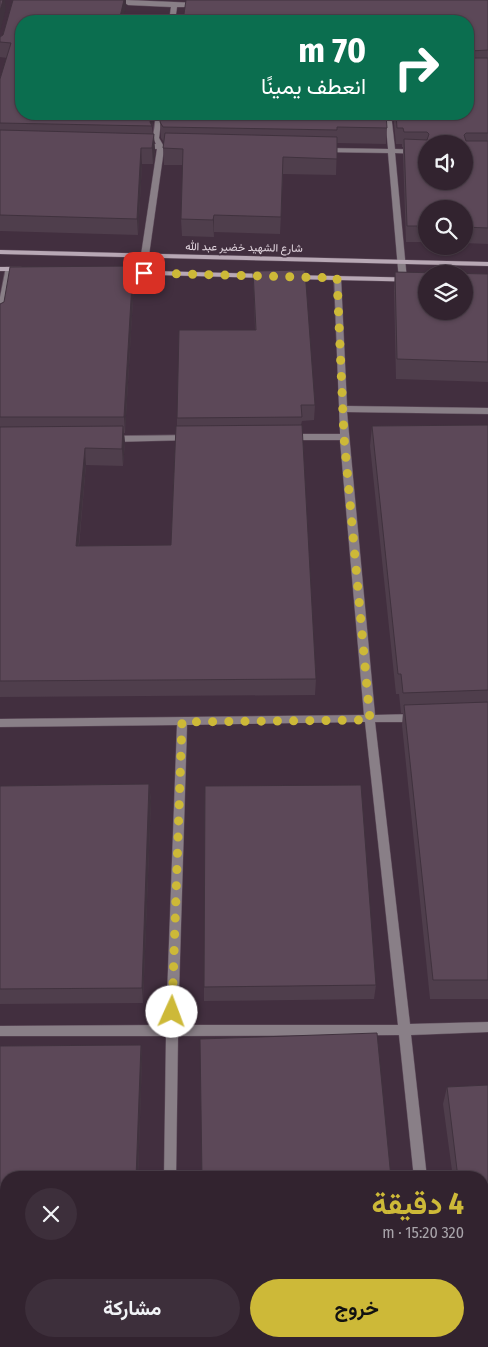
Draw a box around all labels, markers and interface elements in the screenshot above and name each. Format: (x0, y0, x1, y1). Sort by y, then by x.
text: 70 m (298, 29, 366, 71)
icon: right (384, 35, 449, 100)
text: انعطف يمينًا (261, 73, 366, 100)
map controls (418, 135, 473, 320)
button: sound (418, 135, 473, 190)
button: search (418, 200, 473, 255)
street label: شارع الشهيد خضير عبد الله (185, 240, 303, 256)
pin (123, 252, 165, 294)
icon: arrive (130, 259, 158, 287)
button: layers (418, 265, 473, 320)
position arrow (145, 985, 197, 1037)
text: 4 دقيقة (372, 1186, 464, 1222)
button: close (25, 1188, 77, 1240)
text: 320 m · 15:20 (382, 1223, 464, 1242)
button: مشاركة (25, 1279, 240, 1337)
button: خروج (250, 1279, 464, 1337)

